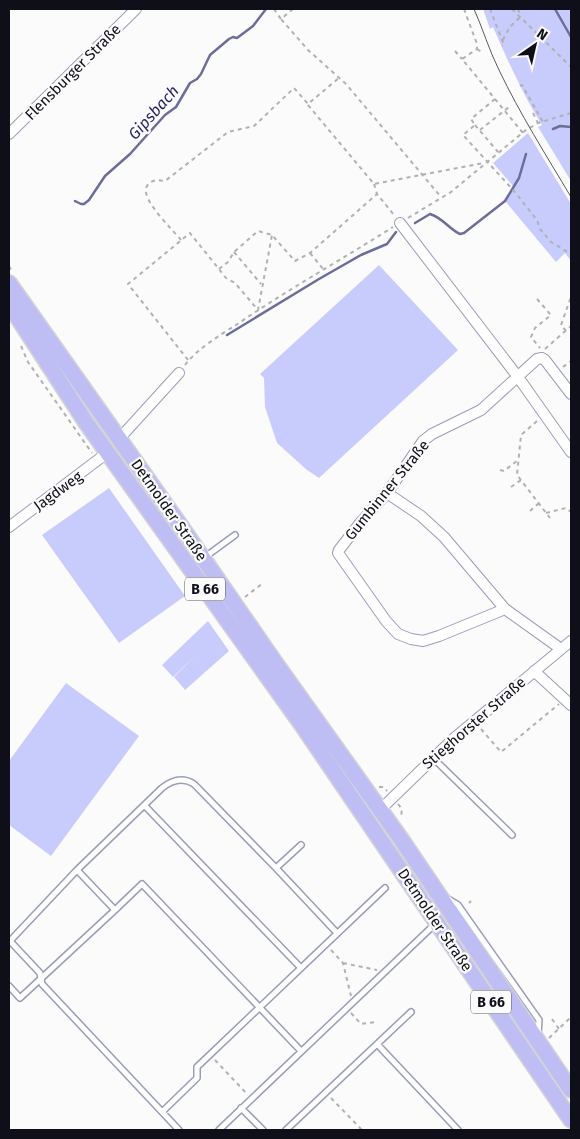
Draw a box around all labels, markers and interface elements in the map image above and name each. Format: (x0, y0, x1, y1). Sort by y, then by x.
street label: Flensburger Straße (21, 20, 125, 124)
north arrow (510, 20, 560, 70)
text: N (533, 25, 551, 44)
water label: Gipsbach (124, 81, 183, 143)
street label: Gumbinner Straße (341, 436, 433, 544)
street label: Detmolder Straße (127, 456, 211, 564)
street label: Jagdweg (30, 467, 86, 515)
road number: B 66 (185, 578, 225, 600)
street label: Stieghorster Straße (419, 673, 529, 773)
street label: Detmolder Straße (394, 865, 476, 975)
road number: B 66 (471, 990, 511, 1014)

